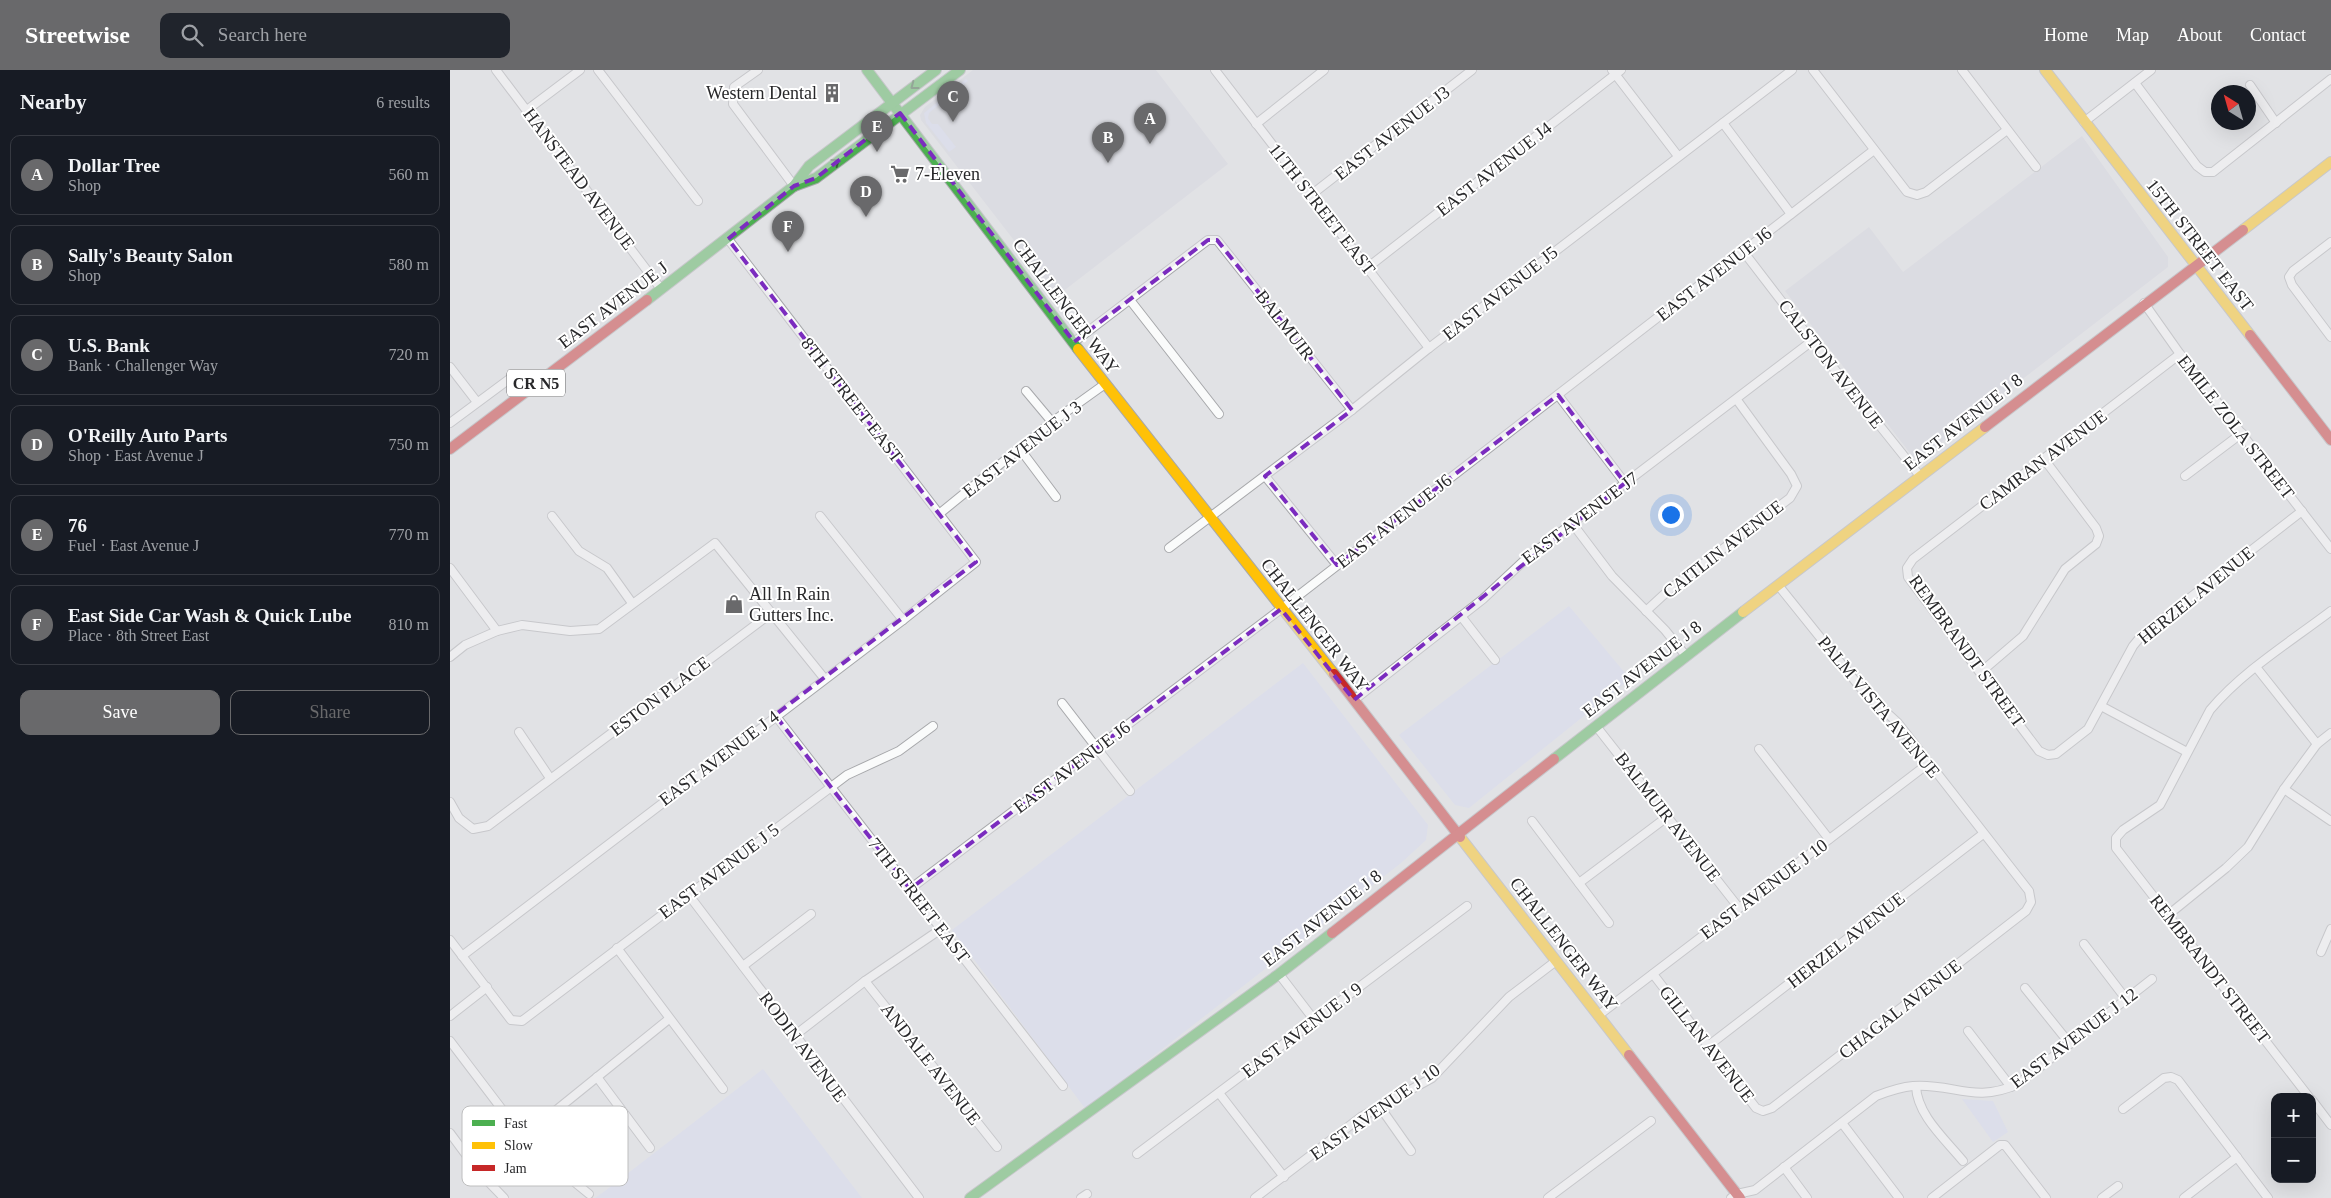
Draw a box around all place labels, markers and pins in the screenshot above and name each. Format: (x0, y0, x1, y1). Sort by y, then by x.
pin: C (937, 81, 969, 122)
building icon: Western Dental (821, 82, 843, 104)
place label: Western Dental (706, 83, 817, 103)
pin: A (1134, 103, 1166, 144)
pin: E (861, 111, 893, 152)
pin: B (1092, 122, 1124, 163)
supermarket icon: 7-Eleven (889, 163, 911, 185)
place label: 7-Eleven (915, 164, 980, 184)
pin: D (850, 176, 882, 217)
pin: F (772, 211, 804, 252)
place label: All In Rain Gutters Inc. (749, 584, 834, 625)
shop icon: All In Rain Gutters Inc. (723, 593, 745, 615)

